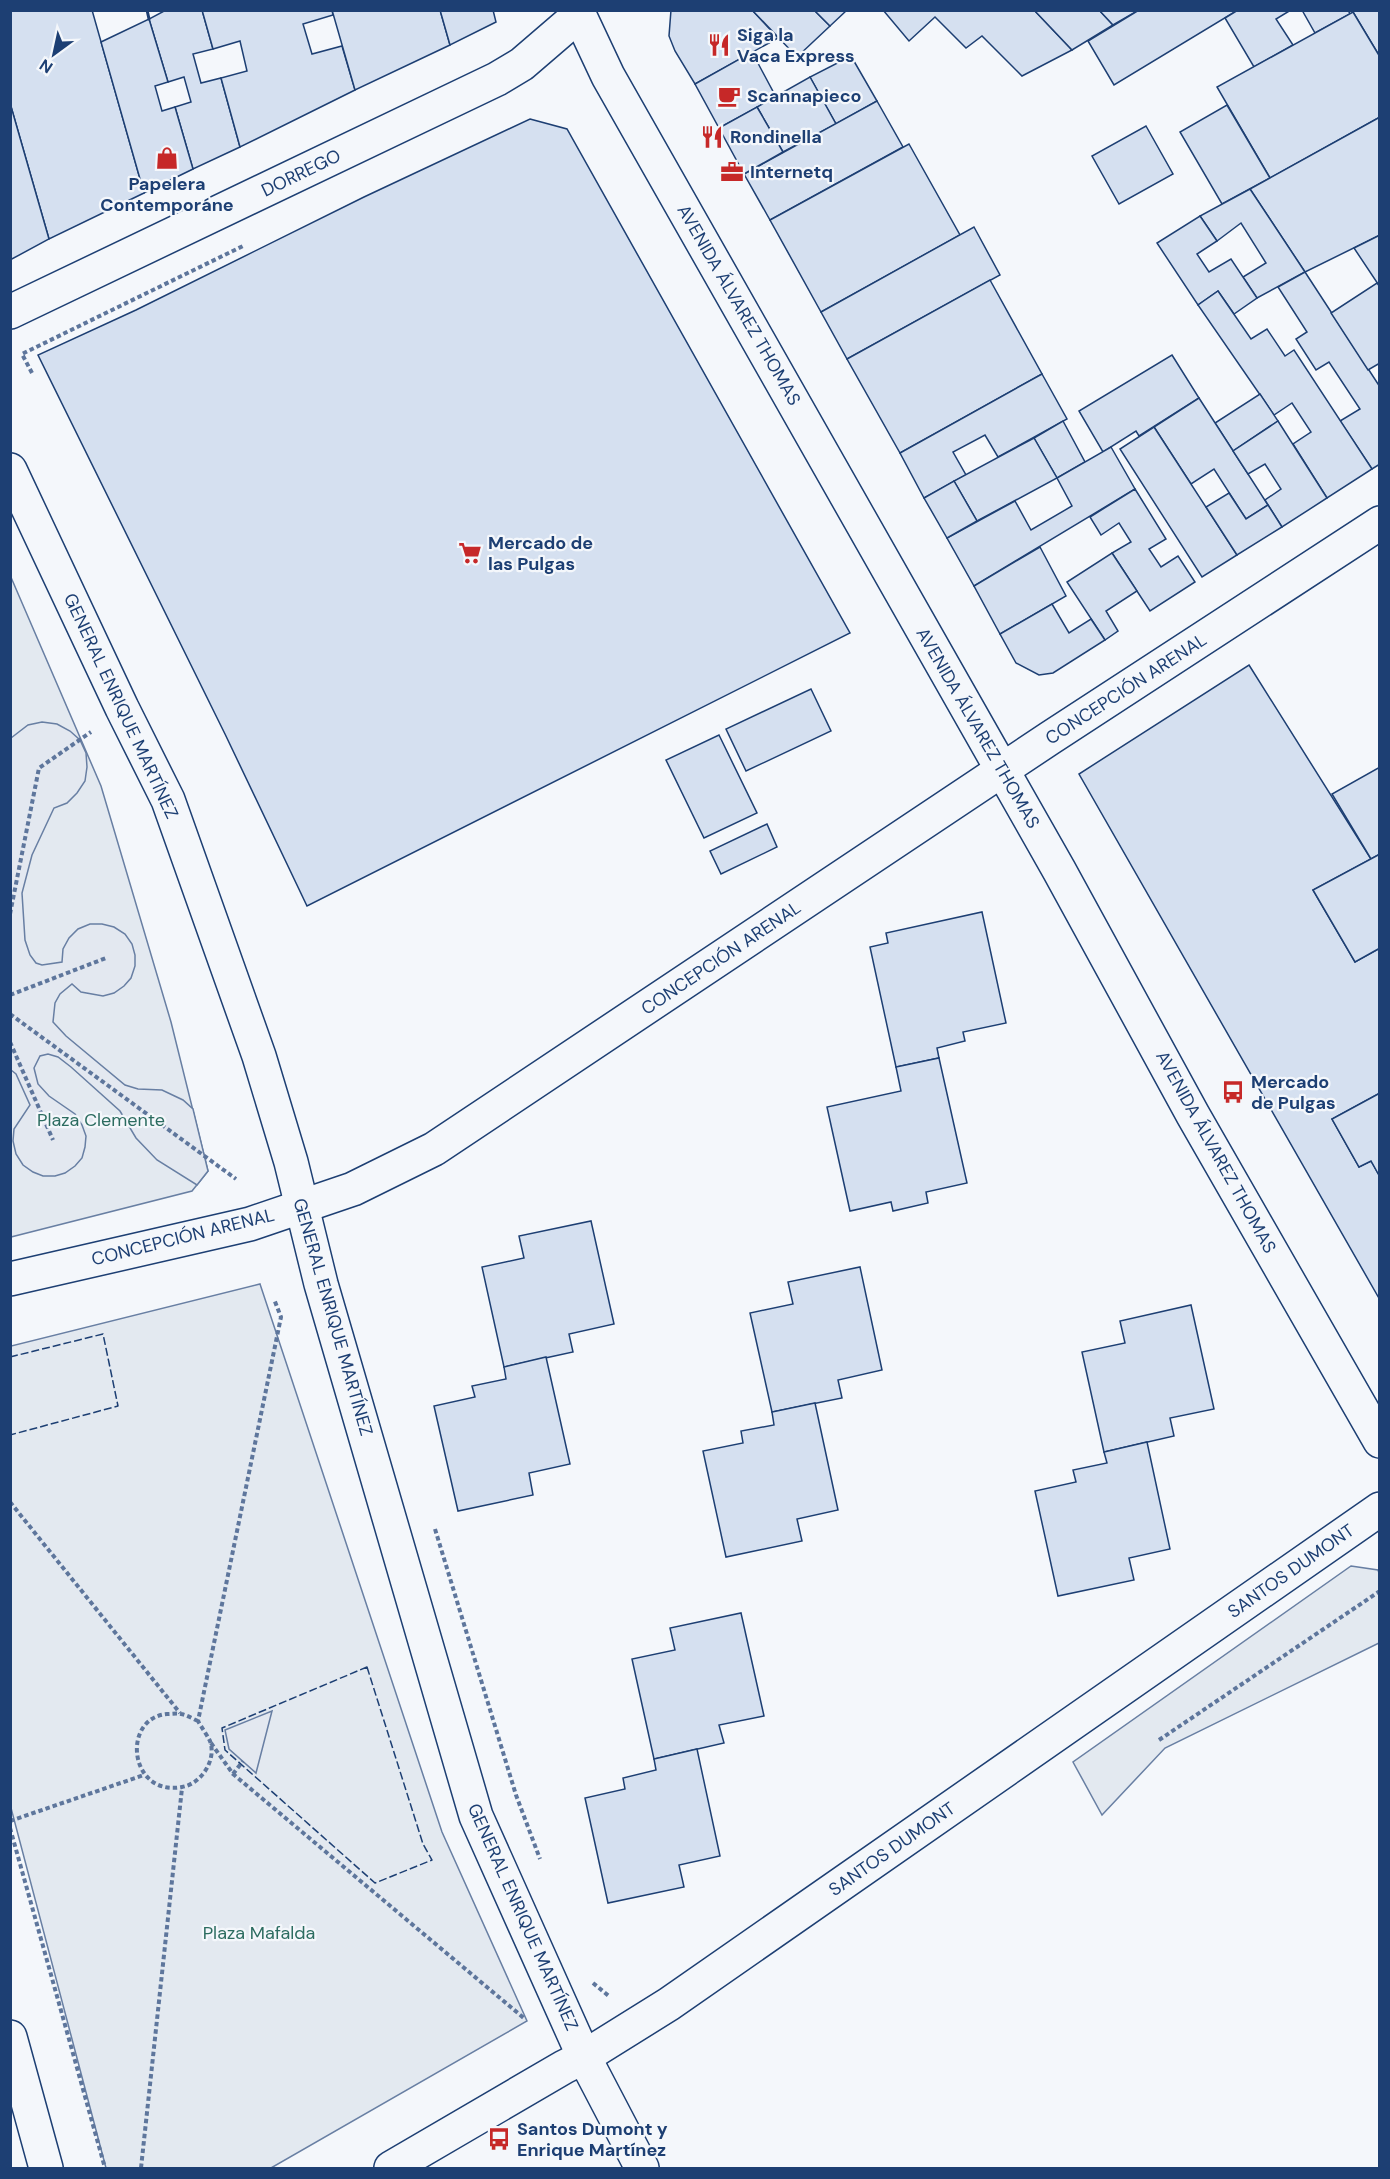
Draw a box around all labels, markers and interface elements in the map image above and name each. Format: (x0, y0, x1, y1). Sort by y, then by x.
place label: Siga la Vaca Express (737, 23, 855, 68)
north arrow (24, 24, 84, 84)
restaurant icon: Siga la Vaca Express (706, 32, 732, 58)
text: N (35, 54, 57, 78)
cafe icon: Scannapieco (716, 83, 742, 109)
place label: Scannapieco (747, 84, 862, 108)
restaurant icon: Rondinella (699, 124, 725, 150)
place label: Rondinella (730, 125, 822, 149)
street label: DORREGO (257, 143, 345, 203)
shop icon: Papelera Contemporáne (154, 145, 180, 171)
office icon: Internetq (719, 159, 745, 185)
place label: Internetq (750, 160, 833, 184)
place label: Papelera Contemporáne (100, 172, 234, 217)
street label: AVENIDA ÁLVAREZ THOMAS (672, 200, 806, 410)
place label: Mercado de las Pulgas (488, 531, 593, 576)
supermarket icon: Mercado de las Pulgas (457, 540, 483, 566)
street label: GENERAL ENRIQUE MARTÍNEZ (58, 589, 184, 823)
street label: AVENIDA ÁLVAREZ THOMAS (911, 623, 1045, 833)
street label: CONCEPCIÓN ARENAL (1041, 628, 1211, 750)
street label: CONCEPCIÓN ARENAL (636, 896, 806, 1020)
street label: AVENIDA ÁLVAREZ THOMAS (1150, 1046, 1282, 1258)
place label: Mercado de Pulgas (1251, 1070, 1336, 1115)
bus stop icon: Mercado de Pulgas (1220, 1079, 1246, 1105)
park label: Plaza Clemente (37, 1108, 165, 1132)
street label: GENERAL ENRIQUE MARTÍNEZ (288, 1195, 378, 1439)
street label: CONCEPCIÓN ARENAL (89, 1203, 277, 1271)
street label: SANTOS DUMONT (1223, 1518, 1359, 1624)
street label: SANTOS DUMONT (824, 1796, 960, 1902)
street label: GENERAL ENRIQUE MARTÍNEZ (462, 1800, 584, 2034)
park label: Plaza Mafalda (203, 1921, 315, 1945)
place label: Santos Dumont y Enrique Martínez (517, 2117, 668, 2162)
bus stop icon: Santos Dumont y Enrique Martínez (486, 2126, 512, 2152)

